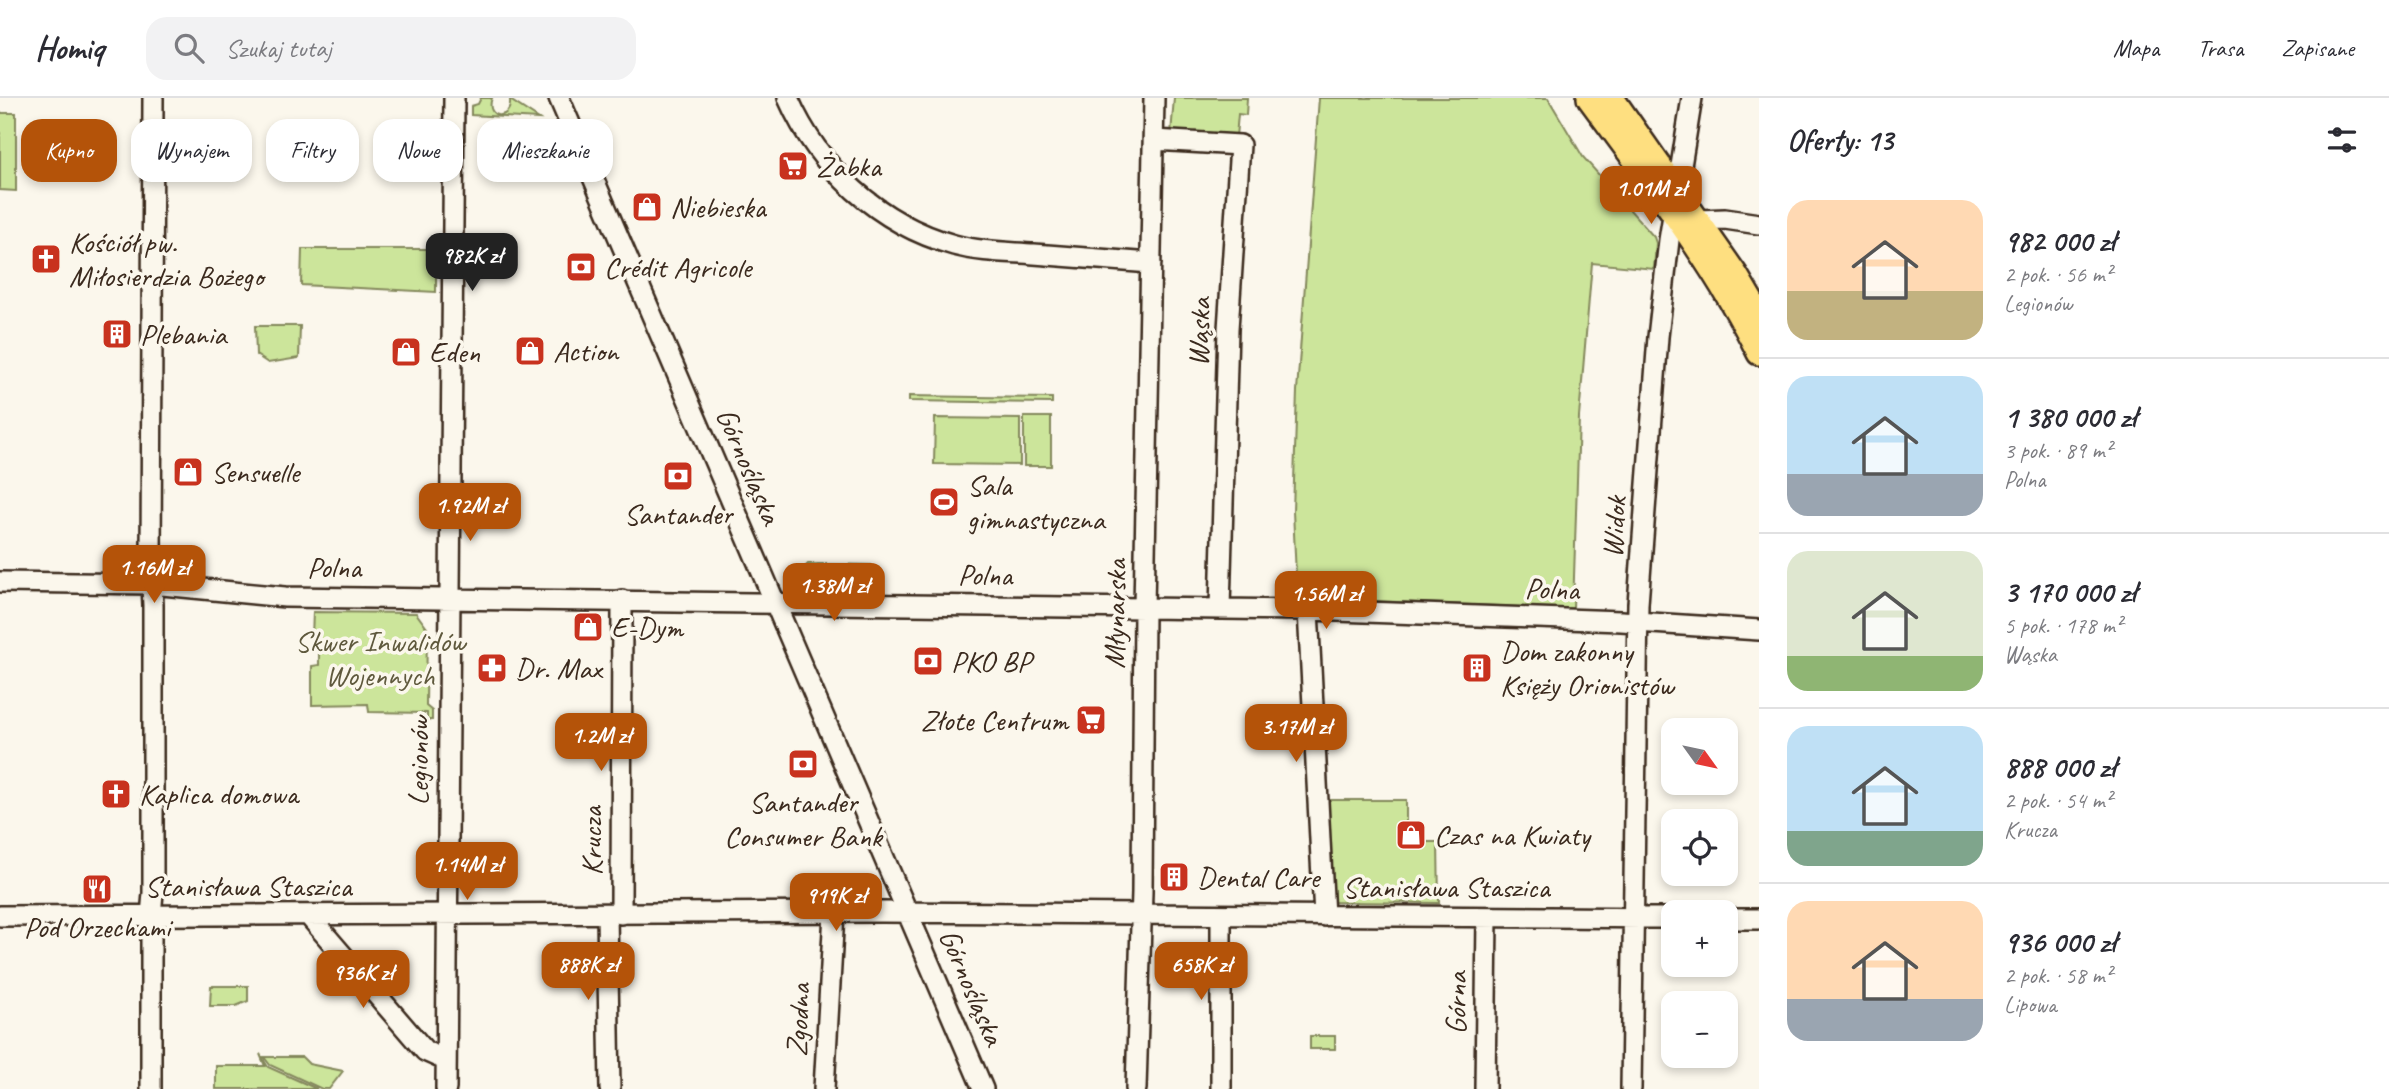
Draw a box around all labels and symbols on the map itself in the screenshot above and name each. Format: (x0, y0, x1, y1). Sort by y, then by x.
place label: Żabka (816, 147, 883, 185)
supermarket icon: Żabka (776, 149, 810, 183)
pin: 1.01M zł (1579, 166, 1723, 226)
place label: Niebieska (670, 188, 768, 226)
shop icon: Niebieska (630, 190, 664, 224)
place label: Kościół pw. Miłosierdzia Bożego (69, 223, 267, 295)
pin: 982K zł (407, 234, 537, 293)
church icon: Kościół pw. Miłosierdzia Bożego (29, 242, 63, 276)
place label: Crédit Agricole (604, 248, 754, 286)
bank icon: Crédit Agricole (564, 250, 598, 284)
street label: Wąska (1179, 295, 1219, 367)
place label: Plebania (140, 315, 228, 353)
building icon: Plebania (100, 317, 134, 351)
place label: Action (553, 332, 620, 370)
place label: Eden (429, 333, 480, 371)
shop icon: Action (513, 334, 547, 368)
shop icon: Eden (389, 335, 423, 369)
street label: Górnośląska (708, 402, 791, 532)
place label: Sensuelle (211, 453, 301, 491)
shop icon: Sensuelle (171, 455, 205, 489)
bank icon: Santander (661, 459, 695, 493)
place label: Sala gimnastyczna (967, 466, 1106, 538)
pin: 1.92M zł (398, 484, 542, 543)
sports icon: Sala gimnastyczna (927, 485, 961, 519)
street label: Widok (1593, 493, 1635, 559)
place label: Santander (624, 495, 735, 533)
pin: 1.16M zł (82, 546, 226, 605)
street label: Polna (307, 548, 363, 586)
street label: Polna (958, 556, 1014, 595)
street label: Młynarska (1095, 557, 1135, 669)
pin: 1.38M zł (762, 564, 906, 623)
street label: Polna (1524, 569, 1582, 609)
pin: 1.56M zł (1254, 572, 1398, 631)
place label: E-Dym (611, 608, 685, 646)
shop icon: E-Dym (571, 610, 605, 644)
park label: Skwer Inwalidów Wojennych (295, 622, 468, 694)
place label: Dom zakonny Księży Orionistów (1500, 632, 1676, 704)
place label: PKO BP (951, 642, 1035, 680)
bank icon: PKO BP (911, 644, 945, 678)
place label: Dr. Max (515, 649, 604, 687)
pharmacy icon: Dr. Max (475, 651, 509, 685)
building icon: Dom zakonny Księży Orionistów (1460, 651, 1494, 685)
place label: Złote Centrum (920, 701, 1070, 739)
supermarket icon: Złote Centrum (1074, 703, 1108, 737)
pin: 3.17M zł (1224, 704, 1368, 764)
street label: Legionów (399, 714, 437, 805)
pin: 1.2M zł (536, 714, 666, 773)
north arrow (1661, 718, 1738, 794)
bank icon: Santander Consumer Bank (786, 747, 820, 781)
place label: Kaplica domowa (139, 775, 300, 813)
church icon: Kaplica domowa (99, 777, 133, 811)
place label: Santander Consumer Bank (724, 783, 884, 855)
street label: Krucza (572, 805, 610, 875)
place label: Czas na Kwiaty (1434, 816, 1592, 854)
shop icon: Czas na Kwiaty (1394, 818, 1428, 852)
pin: 1.14M zł (395, 842, 539, 902)
place label: Dental Care (1197, 858, 1321, 896)
building icon: Dental Care (1157, 860, 1191, 894)
street label: Stanisława Staszica (145, 867, 353, 905)
street label: Stanisława Staszica (1343, 868, 1551, 906)
restaurant icon: Pod Orzechami (80, 872, 114, 906)
pin: 919K zł (771, 874, 901, 933)
place label: Pod Orzechami (24, 908, 174, 946)
street label: Górnośląska (931, 923, 1014, 1053)
pin: 888K zł (523, 942, 653, 1002)
pin: 658K zł (1136, 942, 1266, 1002)
pin: 936K zł (298, 950, 428, 1010)
street label: Górna (1436, 969, 1476, 1035)
street label: Zgodna (777, 981, 819, 1057)

